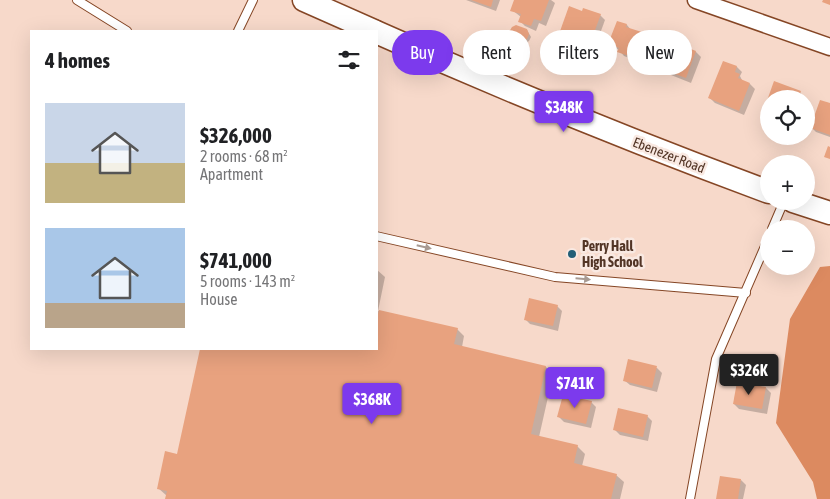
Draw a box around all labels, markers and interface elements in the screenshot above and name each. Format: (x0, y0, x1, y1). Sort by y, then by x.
chip: Buy (392, 30, 453, 75)
chip: Rent (463, 30, 530, 75)
chip: Filters (540, 30, 617, 75)
chip: New (627, 30, 692, 75)
icon: filters (335, 46, 363, 74)
text: 4 homes (45, 48, 110, 72)
pin: $348K (529, 90, 599, 133)
map controls (760, 90, 815, 275)
button: locate (760, 90, 815, 145)
text: $348K (545, 98, 583, 116)
icon: home (85, 123, 145, 183)
text: $326,000 (200, 123, 272, 147)
street label: Ebenezer Road (631, 134, 707, 176)
text: 2 rooms · 68 m² (200, 147, 288, 165)
button: + (760, 155, 815, 210)
text: Apartment (200, 165, 263, 183)
button: − (760, 220, 815, 275)
place label: Perry Hall High School (582, 238, 643, 270)
one-way arrow (416, 243, 431, 251)
icon: home (85, 248, 145, 308)
text: $741,000 (200, 248, 272, 272)
marker: Perry Hall High School (566, 248, 578, 260)
text: 5 rooms · 143 m² (200, 272, 295, 290)
one-way arrow (575, 276, 591, 284)
text: House (200, 290, 237, 308)
pin: $326K (714, 354, 784, 396)
text: $326K (730, 361, 768, 379)
pin: $741K (540, 366, 610, 409)
text: $741K (556, 374, 594, 392)
pin: $368K (337, 382, 407, 425)
text: $368K (353, 390, 391, 408)

